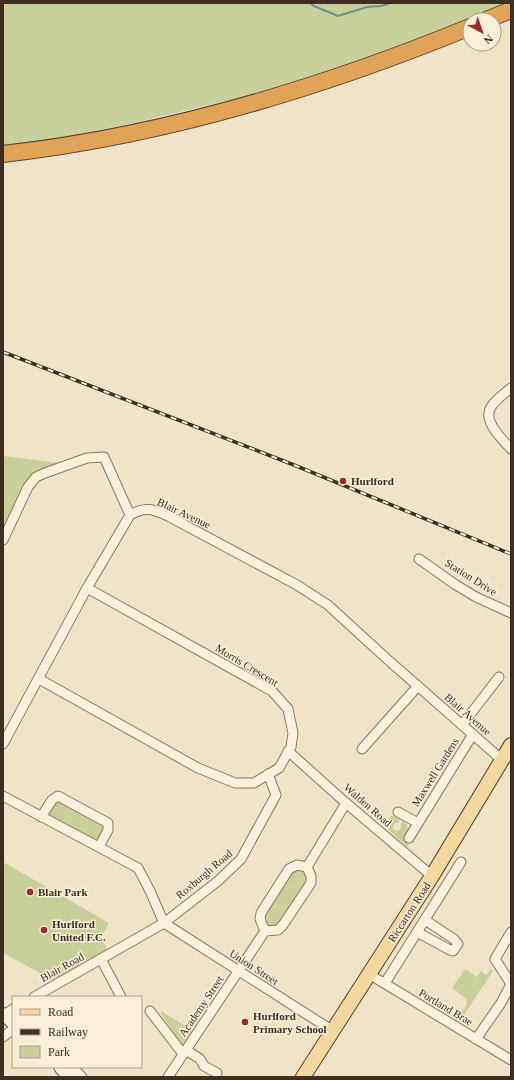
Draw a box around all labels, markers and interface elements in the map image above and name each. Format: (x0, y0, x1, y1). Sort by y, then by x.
north arrow (462, 12, 502, 52)
text: N (482, 32, 495, 47)
place label: Hurlford (351, 475, 394, 487)
marker: Hurlford (338, 476, 348, 486)
street label: Blair Avenue (155, 495, 213, 531)
street label: Station Drive (443, 556, 499, 598)
street label: Morris Crescent (213, 642, 281, 688)
street label: Blair Avenue (442, 691, 494, 737)
street label: Maxwell Gardens (409, 736, 461, 808)
street label: Walden Road (342, 781, 395, 829)
street label: Roxburgh Road (173, 847, 235, 901)
street label: Riccarton Road (385, 879, 433, 944)
place label: Blair Park (38, 886, 88, 898)
marker: Blair Park (25, 887, 35, 897)
place label: Hurlford United F.C. (52, 918, 106, 943)
marker: Hurlford United F.C. (39, 925, 49, 935)
street label: Union Street (227, 947, 281, 987)
street label: Blair Road (38, 950, 86, 984)
street label: Academy Street (176, 973, 226, 1039)
street label: Portland Brae (417, 986, 475, 1028)
legend (12, 996, 142, 1068)
text: Road (48, 1005, 73, 1019)
place label: Hurlford Primary School (253, 1010, 327, 1035)
marker: Hurlford Primary School (240, 1017, 250, 1027)
text: Railway (48, 1025, 88, 1039)
text: Park (48, 1045, 70, 1059)

